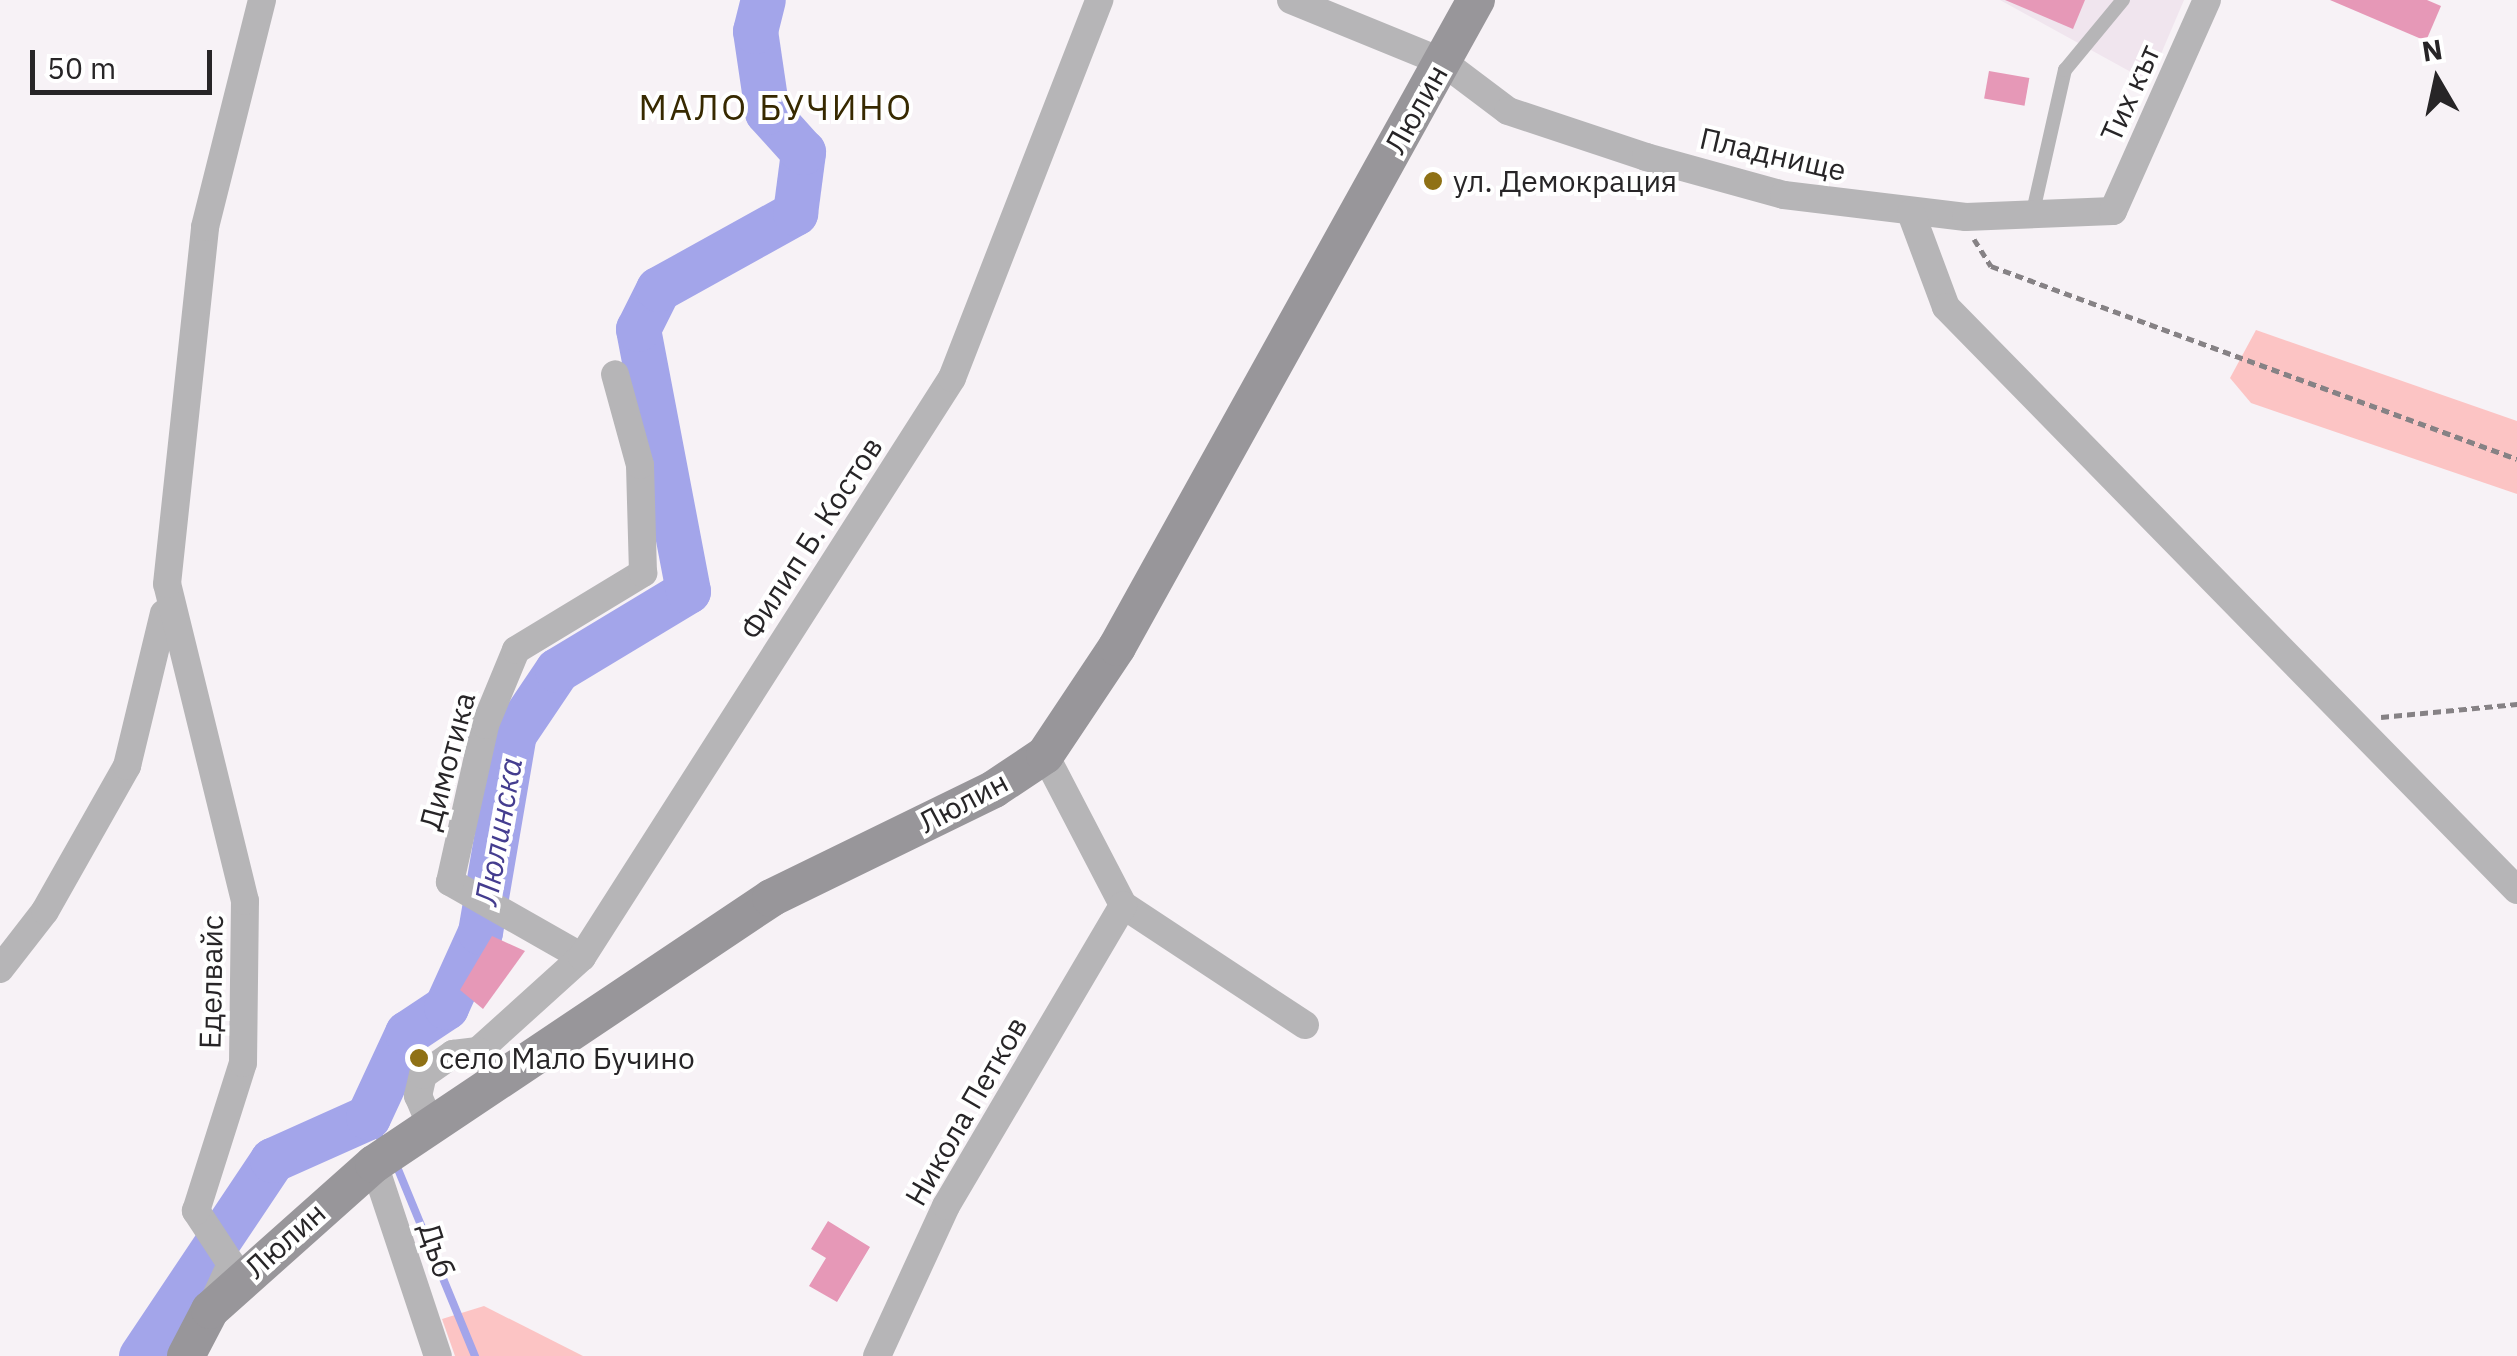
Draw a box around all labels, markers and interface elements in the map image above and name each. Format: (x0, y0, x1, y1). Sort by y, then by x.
scale bar (35, 30, 218, 92)
north arrow (2387, 30, 2487, 130)
text: N (2419, 30, 2445, 70)
street label: Тих кът (2093, 39, 2167, 147)
text: 50 m (47, 48, 116, 87)
street label: Люлин (1377, 58, 1455, 160)
district label: МАЛО БУЧИНО (639, 86, 913, 128)
street label: Пладнище (1696, 120, 1850, 188)
place label: ул. Демокрация (1453, 163, 1677, 199)
marker: ул. Демокрация (1422, 170, 1444, 192)
street label: Филип Б. Костов (732, 430, 890, 646)
street label: Димотика (411, 688, 483, 834)
water label: Люлинска (466, 754, 530, 908)
street label: Люлин (912, 764, 1014, 840)
street label: Еделвайс (192, 915, 230, 1049)
street label: Никола Петков (897, 1010, 1035, 1212)
place label: село Мало Бучино (439, 1040, 695, 1076)
marker: село Мало Бучино (408, 1047, 430, 1069)
street label: Люлин (237, 1194, 333, 1286)
street label: Дъб (411, 1218, 463, 1282)

